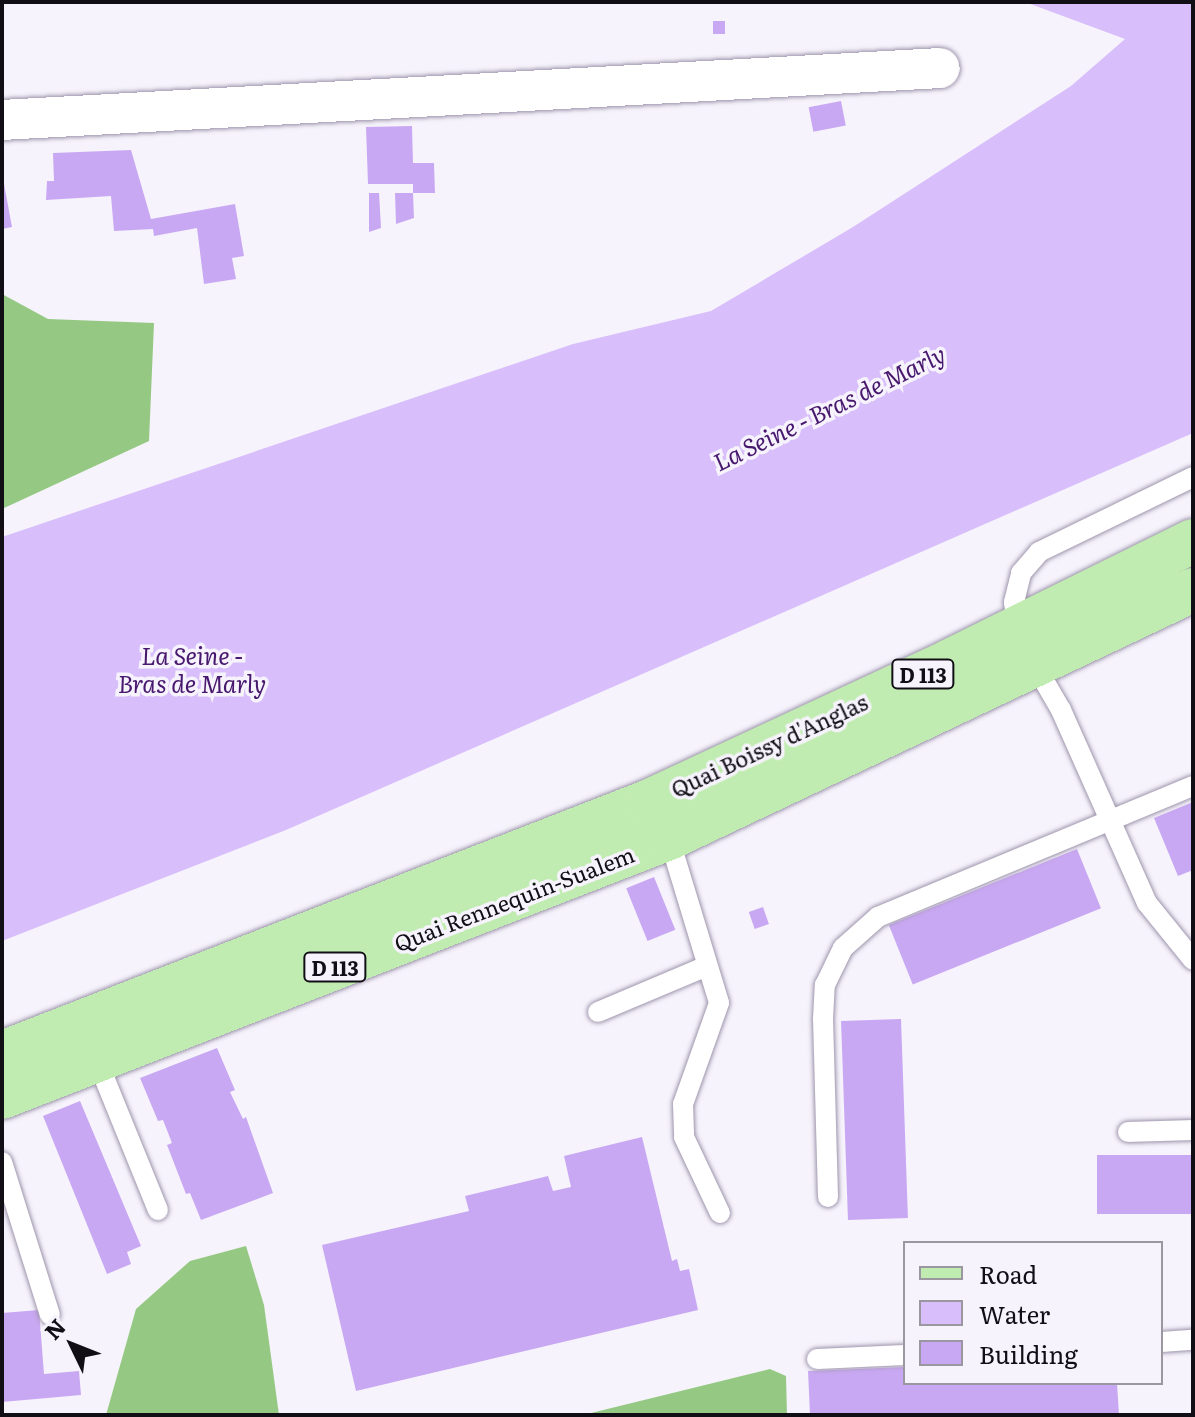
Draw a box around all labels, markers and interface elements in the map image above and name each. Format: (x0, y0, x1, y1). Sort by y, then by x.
water label: La Seine - Bras de Marly (708, 338, 950, 476)
water label: La Seine - Bras de Marly (118, 641, 266, 697)
road number: D 113 (891, 658, 955, 690)
street label: Quai Boissy d'Anglas (667, 688, 871, 802)
street label: Quai Rennequin-Sualem (390, 840, 638, 956)
road number: D 113 (303, 951, 367, 983)
legend (903, 1241, 1163, 1385)
text: Road (979, 1256, 1037, 1291)
text: Water (979, 1296, 1050, 1331)
north arrow (32, 1305, 112, 1385)
text: N (36, 1310, 72, 1346)
text: Building (979, 1336, 1078, 1371)

